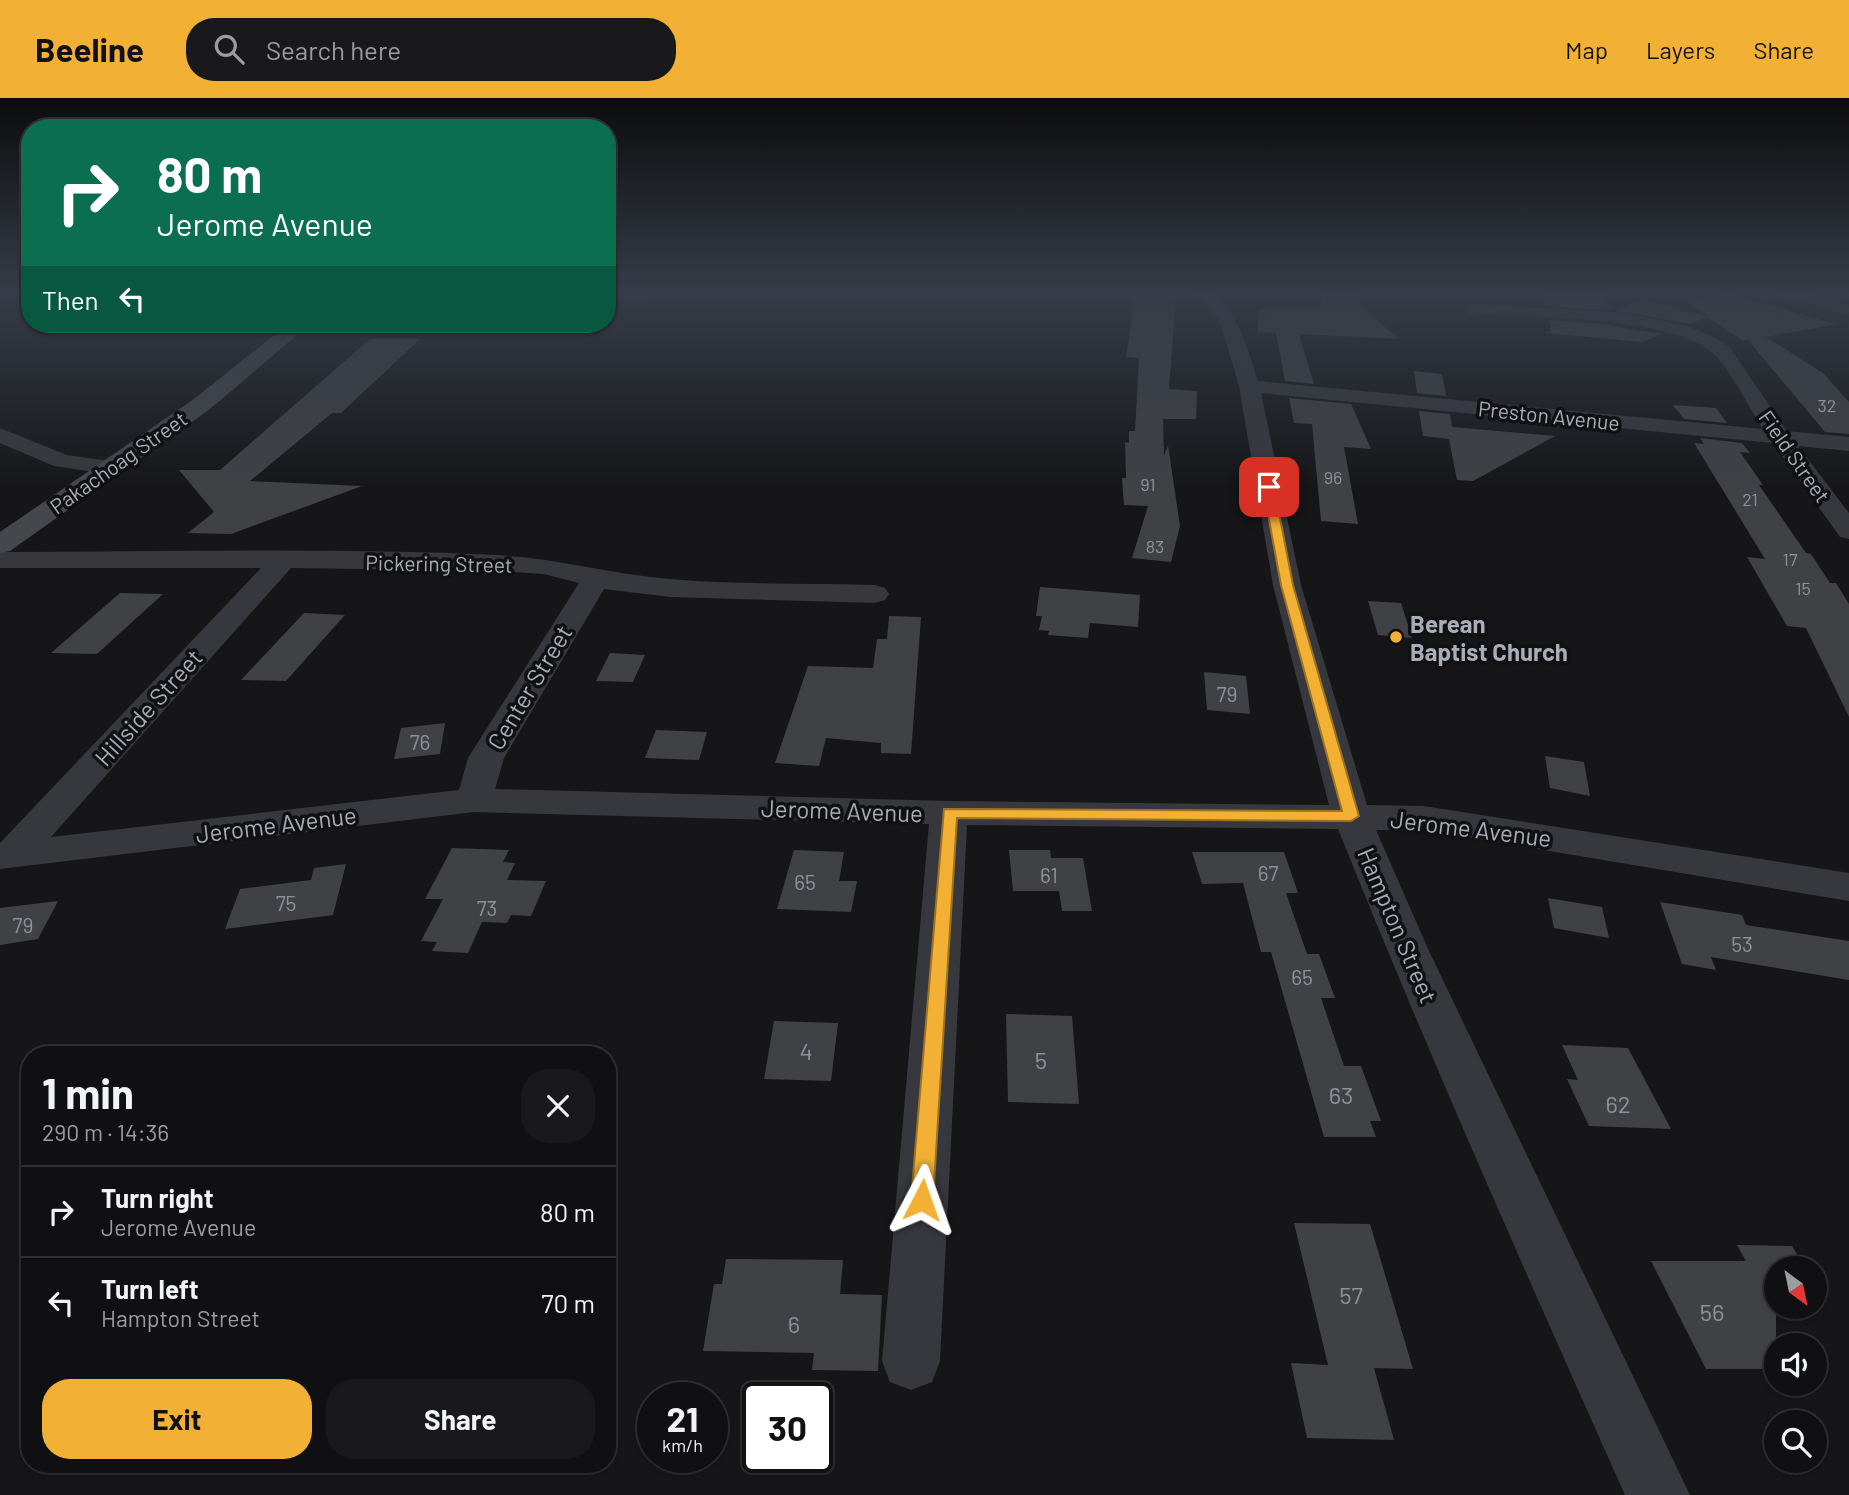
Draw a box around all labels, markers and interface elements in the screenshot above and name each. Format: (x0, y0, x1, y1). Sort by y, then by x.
search box (186, 18, 676, 81)
text: Beeline (35, 29, 144, 69)
icon: search (210, 30, 248, 68)
text: Search here (266, 34, 401, 65)
text: Map (1565, 35, 1608, 64)
text: Layers (1646, 35, 1715, 64)
text: Share (1753, 35, 1814, 64)
text: 80 m (157, 144, 262, 203)
icon: right (42, 147, 133, 238)
text: Jerome Avenue (157, 204, 373, 242)
icon: left (113, 280, 151, 318)
text: Then (42, 284, 99, 315)
house number: 32 (1818, 394, 1836, 416)
street label: Preston Avenue (1477, 395, 1621, 435)
street label: Field Street (1754, 405, 1836, 507)
street label: Pakachoag Street (45, 406, 191, 518)
pin (1239, 457, 1299, 517)
house number: 96 (1324, 466, 1342, 488)
icon: arrive (1250, 468, 1288, 506)
house number: 91 (1140, 473, 1156, 495)
house number: 21 (1742, 488, 1758, 510)
house number: 83 (1146, 535, 1164, 557)
house number: 17 (1783, 548, 1798, 570)
street label: Pickering Street (365, 549, 513, 577)
house number: 15 (1795, 577, 1811, 599)
place label: Berean Baptist Church (1410, 609, 1568, 666)
street label: Center Street (480, 619, 578, 755)
marker: Berean Baptist Church (1388, 629, 1404, 645)
street label: Hillside Street (88, 643, 208, 771)
house number: 79 (1217, 681, 1237, 706)
house number: 76 (410, 729, 430, 754)
street label: Jerome Avenue (761, 793, 923, 827)
street label: Jerome Avenue (194, 800, 358, 848)
street label: Jerome Avenue (1389, 804, 1553, 852)
street label: Hampton Street (1352, 843, 1444, 1007)
house number: 67 (1258, 860, 1278, 885)
house number: 61 (1040, 862, 1058, 887)
house number: 65 (794, 869, 816, 894)
house number: 75 (276, 890, 296, 915)
house number: 73 (477, 895, 497, 920)
house number: 79 (13, 912, 33, 937)
house number: 53 (1731, 931, 1753, 956)
house number: 65 (1291, 964, 1313, 989)
house number: 4 (799, 1036, 813, 1065)
house number: 5 (1035, 1045, 1047, 1074)
text: 1 min (42, 1067, 134, 1117)
button: close (521, 1069, 595, 1143)
house number: 63 (1329, 1080, 1353, 1109)
house number: 62 (1605, 1089, 1631, 1118)
text: 290 m · 14:36 (42, 1118, 169, 1146)
position arrow (885, 1163, 959, 1237)
text: Turn right (101, 1182, 214, 1213)
icon: right (42, 1193, 80, 1231)
text: 80 m (540, 1196, 595, 1227)
text: Jerome Avenue (101, 1213, 256, 1241)
north arrow (1764, 1256, 1827, 1320)
map controls (1764, 1256, 1827, 1473)
text: Turn left (101, 1273, 199, 1304)
house number: 57 (1339, 1280, 1363, 1309)
icon: left (42, 1284, 80, 1322)
text: 70 m (541, 1287, 595, 1318)
house number: 56 (1700, 1297, 1724, 1326)
text: Hampton Street (101, 1304, 260, 1332)
house number: 6 (788, 1309, 800, 1338)
button: sound (1764, 1333, 1827, 1396)
button: Exit (42, 1379, 312, 1459)
button: Share (326, 1379, 595, 1459)
speed limit sign: 30 (742, 1382, 833, 1473)
text: 21 (667, 1397, 698, 1439)
button: search (1764, 1410, 1827, 1473)
text: km/h (662, 1434, 703, 1456)

